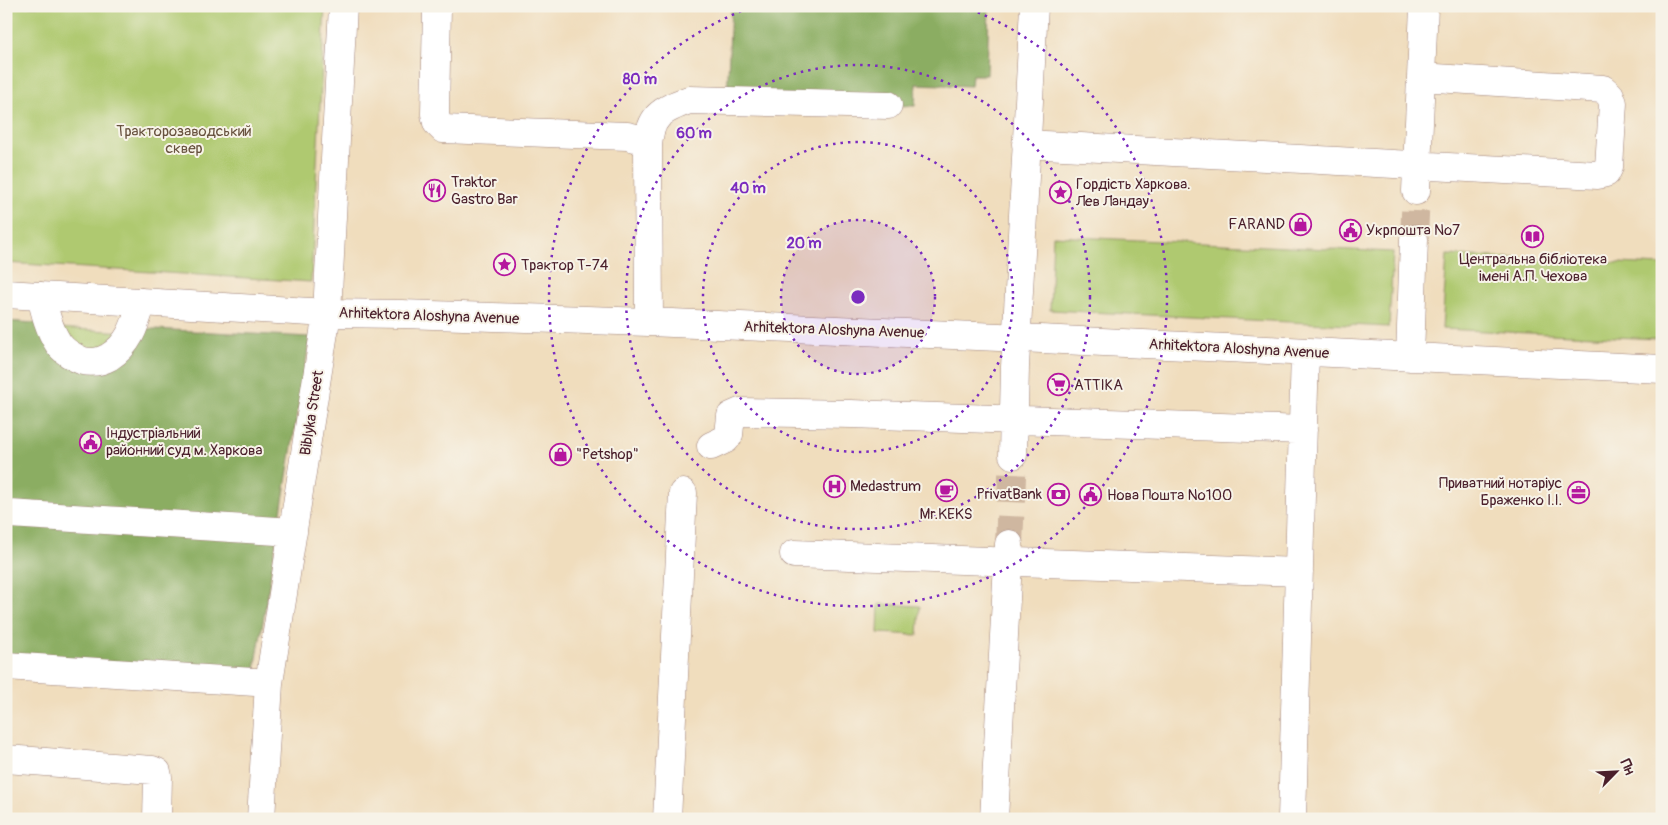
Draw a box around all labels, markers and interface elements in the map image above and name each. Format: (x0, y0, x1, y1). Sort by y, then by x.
text: 80 m (623, 70, 657, 89)
park label: Тракторозаводський сквер (116, 122, 252, 158)
text: 60 m (676, 124, 712, 143)
place label: Traktor Gastro Bar (451, 173, 519, 209)
place label: Гордість Харкова. Лев Ландау (1075, 175, 1191, 211)
restaurant icon: Traktor Gastro Bar (423, 179, 447, 203)
text: 40 m (730, 179, 766, 198)
place icon: Гордість Харкова. Лев Ландау (1048, 181, 1072, 205)
shop icon: FARAND (1289, 212, 1313, 236)
place label: FARAND (1228, 215, 1285, 234)
public building icon: Укрпошта №7 (1338, 218, 1362, 242)
place label: Укрпошта №7 (1366, 221, 1460, 240)
library icon: Центральна бібліотека імені А.П. Чехова (1521, 224, 1545, 248)
text: 20 m (786, 234, 822, 253)
place label: Центральна бібліотека імені А.П. Чехова (1459, 250, 1607, 286)
place icon: Трактор Т-74 (493, 253, 517, 277)
place label: Трактор Т-74 (521, 256, 609, 275)
centre of rings (849, 288, 867, 306)
street label: Arhitektora Aloshyna Avenue (338, 303, 520, 329)
street label: Arhitektora Aloshyna Avenue (743, 317, 925, 343)
street label: Arhitektora Aloshyna Avenue (1148, 335, 1330, 363)
street label: Biblyka Street (296, 368, 328, 457)
supermarket icon: АТТІКА (1046, 373, 1070, 397)
place label: АТТІКА (1074, 376, 1123, 395)
place label: Індустріальний районний суд м. Харкова (106, 424, 262, 460)
public building icon: Індустріальний районний суд м. Харкова (78, 430, 102, 454)
shop icon: "Petshop" (548, 442, 572, 466)
place label: "Petshop" (576, 445, 639, 464)
hospital icon: Medastrum (822, 474, 846, 498)
place label: Приватний нотаріус Браженко І.І. (1439, 474, 1562, 510)
place label: Medastrum (850, 477, 921, 496)
cafe icon: Mr.KEKS (934, 479, 958, 503)
office icon: Приватний нотаріус Браженко І.І. (1566, 480, 1590, 504)
bank icon: PrivatBank (1046, 482, 1070, 506)
public building icon: Нова Пошта №100 (1079, 483, 1103, 507)
place label: PrivatBank (976, 485, 1043, 504)
place label: Нова Пошта №100 (1107, 486, 1232, 505)
place label: Mr.KEKS (919, 505, 973, 524)
north arrow (1590, 748, 1640, 798)
text: Пн (1617, 756, 1638, 777)

